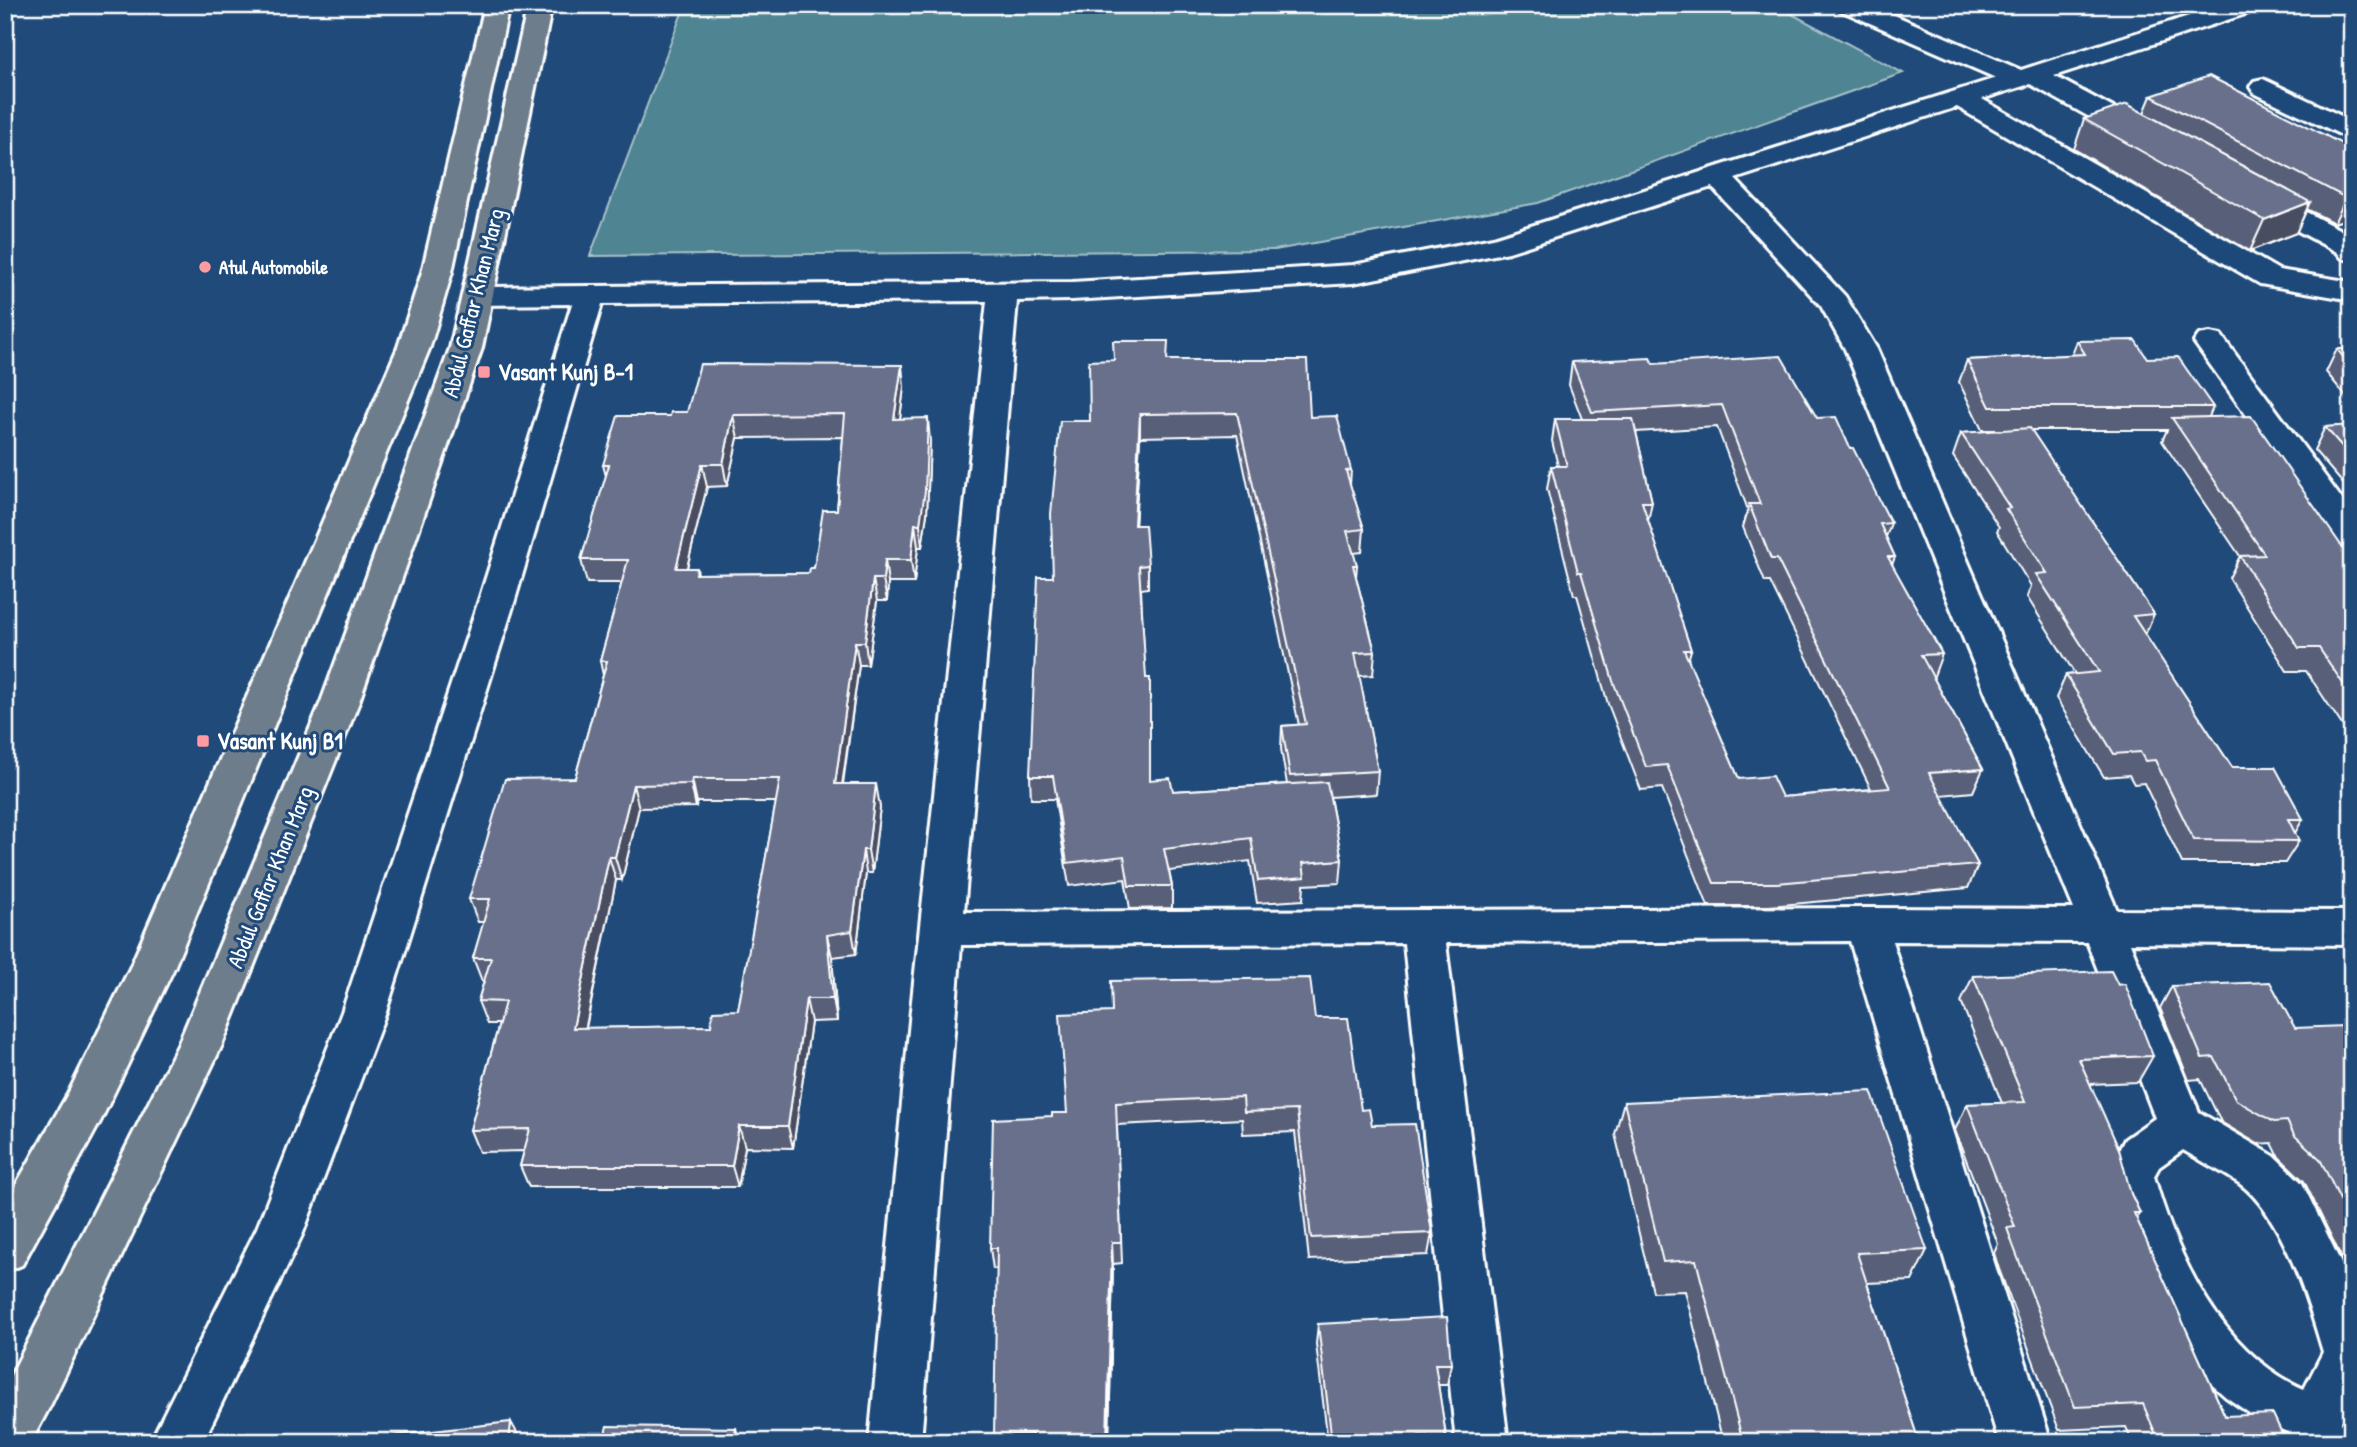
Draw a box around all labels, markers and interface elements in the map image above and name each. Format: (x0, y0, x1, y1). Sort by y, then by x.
street label: Abdul Gaffar Khan Marg (434, 205, 511, 401)
place label: Atul Automobile (219, 254, 329, 280)
marker: Atul Automobile (197, 259, 213, 275)
place label: Vasant Kunj B-1 (498, 356, 633, 387)
marker: Vasant Kunj B-1 (476, 364, 492, 380)
place label: Vasant Kunj B1 (217, 725, 343, 756)
marker: Vasant Kunj B1 (195, 733, 211, 749)
street label: Abdul Gaffar Khan Marg (219, 781, 320, 972)

